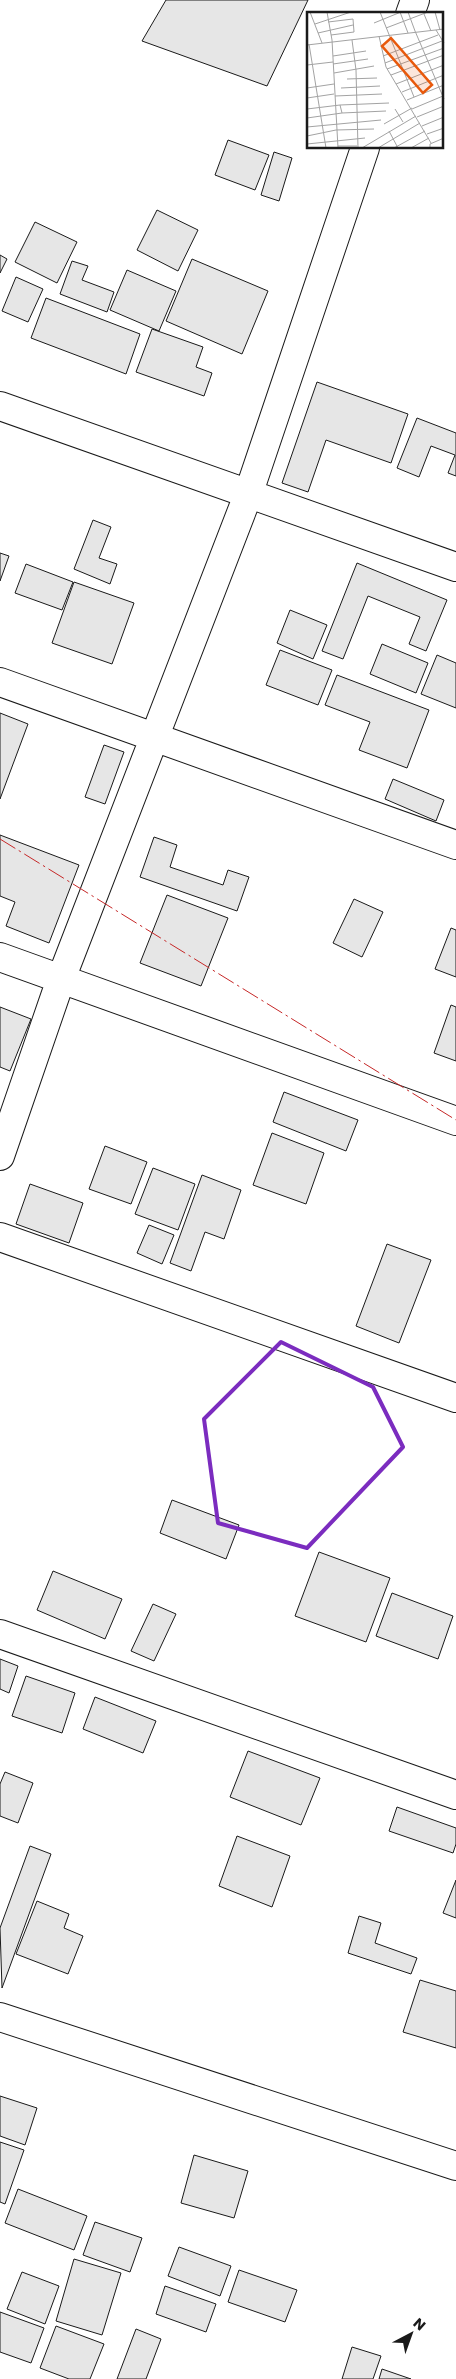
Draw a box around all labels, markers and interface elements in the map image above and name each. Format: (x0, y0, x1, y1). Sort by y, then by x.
inset map (307, 12, 444, 149)
north arrow (386, 2309, 436, 2359)
text: N (409, 2313, 430, 2335)

